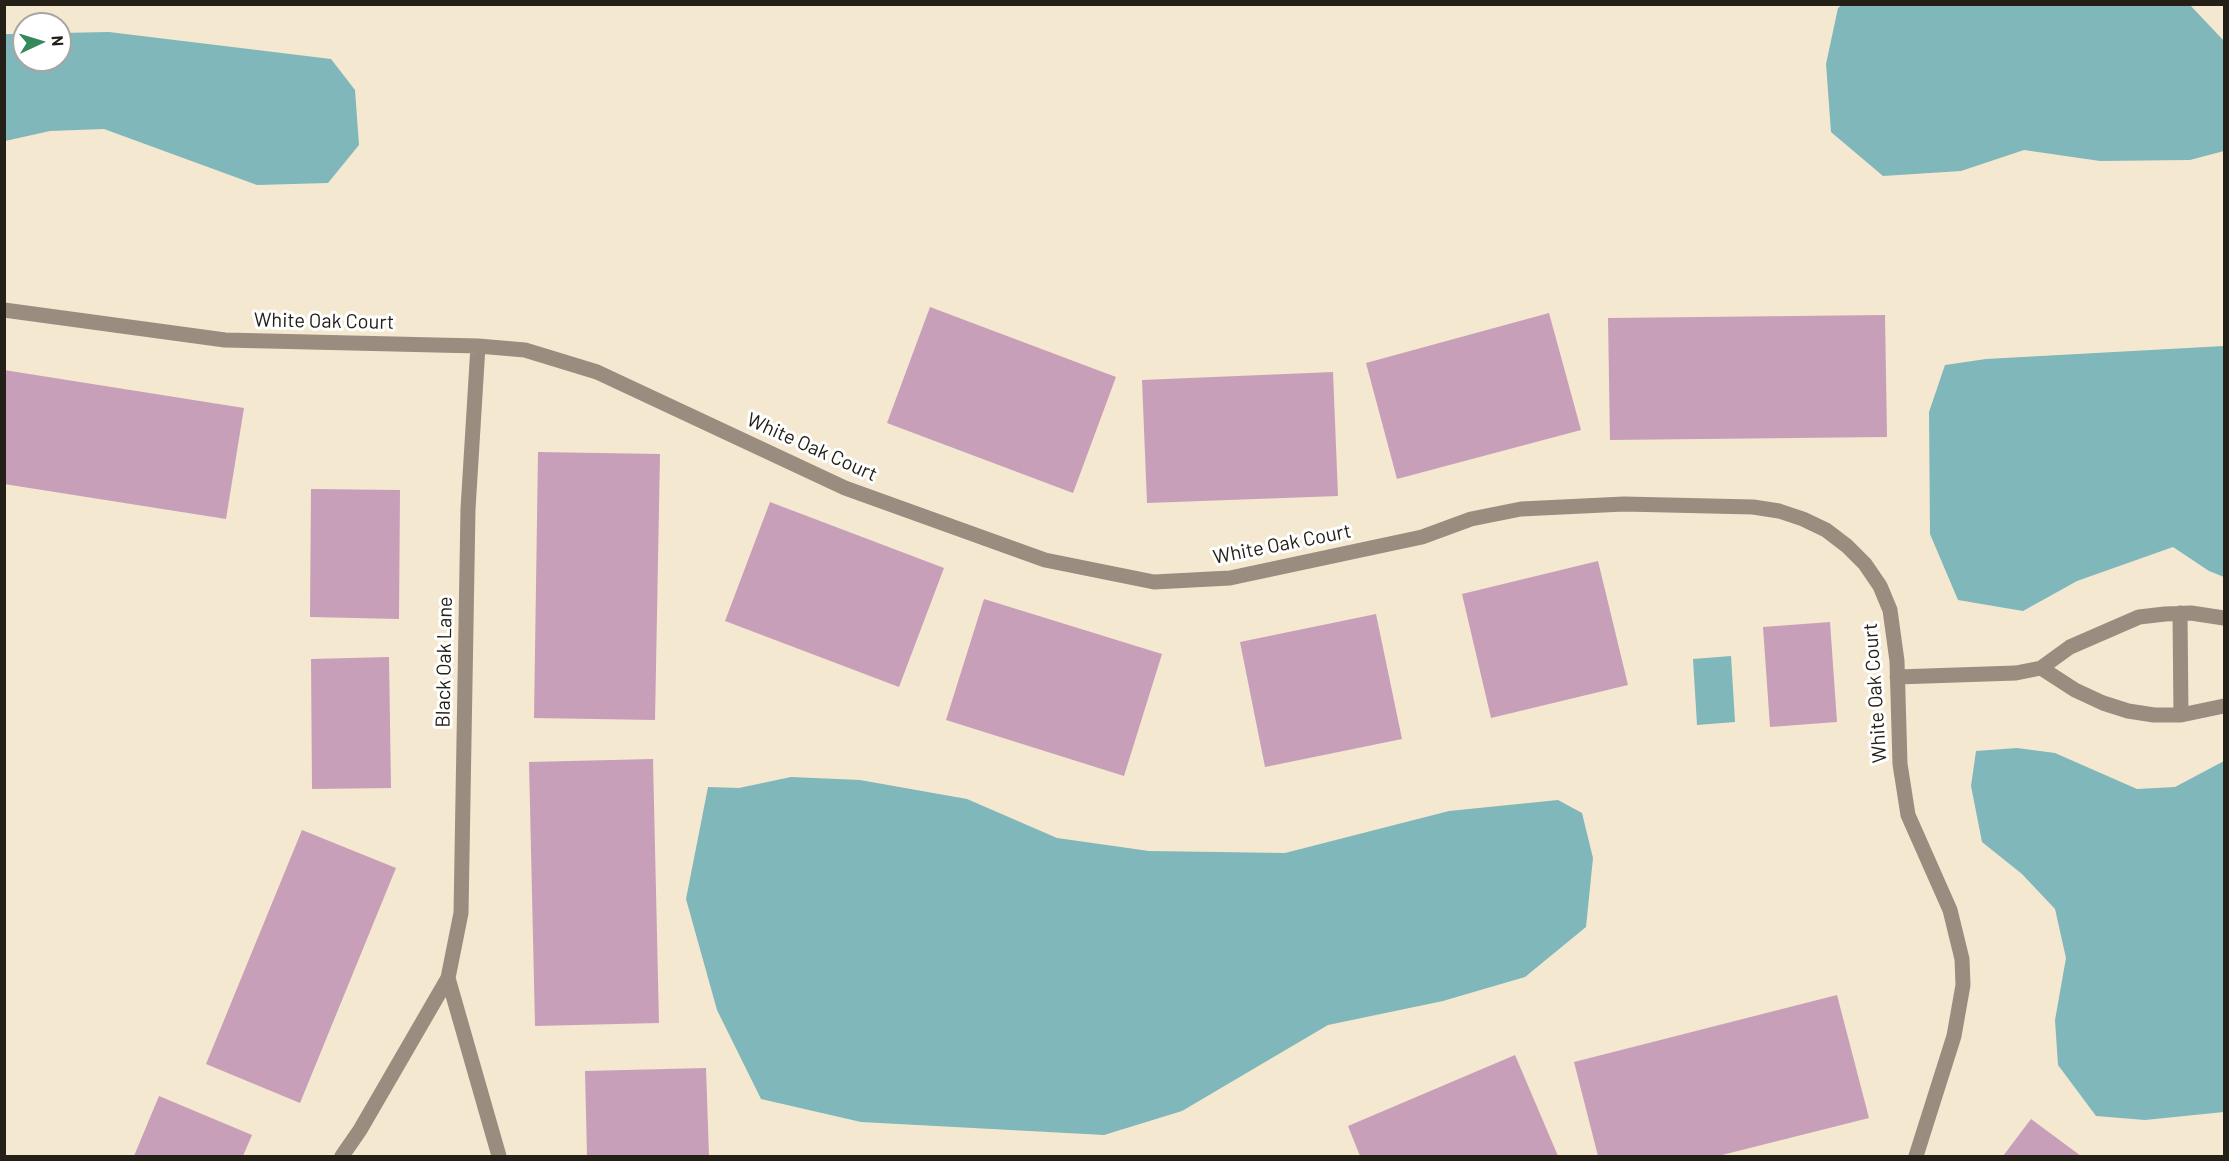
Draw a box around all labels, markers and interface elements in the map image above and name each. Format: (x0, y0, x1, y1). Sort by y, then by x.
north arrow (12, 12, 72, 72)
text: N (49, 35, 68, 47)
street label: White Oak Court (254, 308, 394, 334)
street label: White Oak Court (743, 408, 881, 486)
street label: White Oak Court (1211, 519, 1353, 569)
street label: Black Oak Lane (431, 596, 457, 728)
street label: White Oak Court (1858, 622, 1892, 764)

